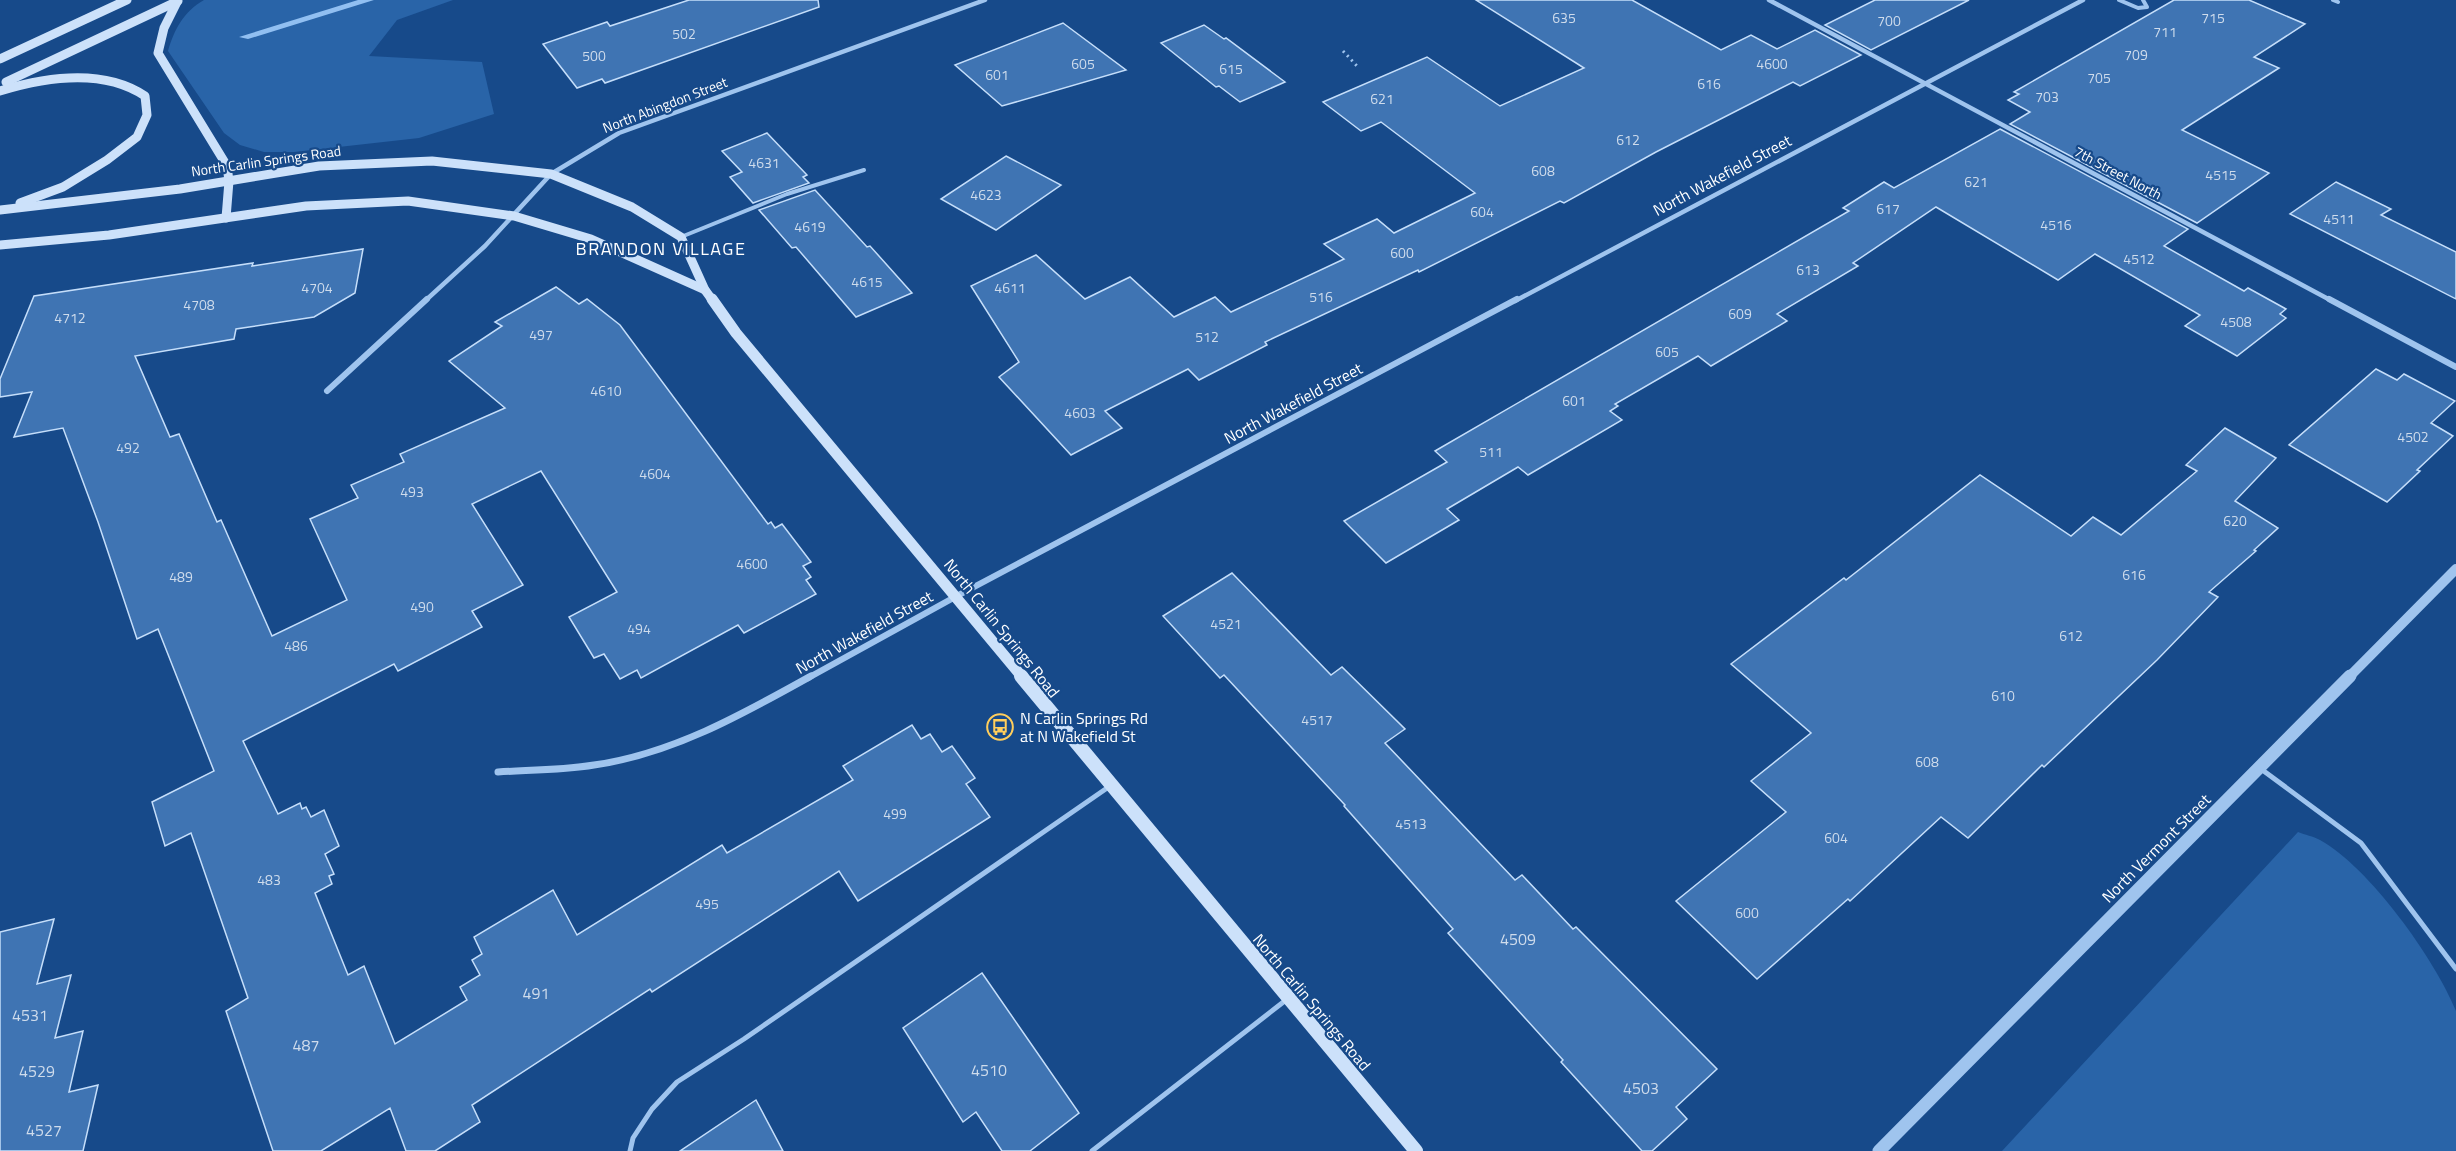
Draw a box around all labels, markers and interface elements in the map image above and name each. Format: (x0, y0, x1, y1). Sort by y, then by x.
house number: 635 (1552, 7, 1576, 28)
house number: 715 (2201, 7, 2225, 28)
house number: 700 (1877, 10, 1901, 31)
house number: 711 (2153, 21, 2177, 42)
house number: 502 (672, 23, 696, 44)
house number: 709 (2124, 44, 2148, 65)
house number: 500 (582, 45, 606, 66)
house number: 605 (1071, 53, 1095, 74)
house number: 4600 (1756, 53, 1788, 74)
house number: 615 (1219, 58, 1243, 79)
house number: 601 (985, 64, 1009, 85)
house number: 705 (2087, 67, 2111, 88)
street label: North Abingdon Street (599, 71, 730, 138)
house number: 616 (1697, 73, 1721, 94)
house number: 703 (2035, 86, 2059, 107)
house number: 621 (1370, 88, 1394, 109)
street label: North Wakefield Street (1648, 128, 1796, 222)
house number: 612 (1616, 129, 1640, 150)
street label: North Carlin Springs Road (190, 140, 342, 181)
street label: 7th Street North (2071, 141, 2166, 205)
house number: 4631 (748, 152, 780, 173)
house number: 608 (1531, 160, 1555, 181)
house number: 4515 (2205, 164, 2237, 185)
house number: 621 (1964, 171, 1988, 192)
house number: 4623 (970, 184, 1002, 205)
house number: 617 (1876, 198, 1900, 219)
house number: 604 (1470, 201, 1494, 222)
house number: 4511 (2323, 208, 2355, 229)
house number: 4516 (2040, 214, 2072, 235)
house number: 4619 (794, 216, 826, 237)
district label: BRANDON VILLAGE (576, 235, 746, 262)
house number: 600 (1390, 242, 1414, 263)
house number: 4512 (2123, 248, 2155, 269)
house number: 613 (1796, 259, 1820, 280)
house number: 4615 (851, 271, 883, 292)
house number: 4704 (301, 277, 333, 298)
house number: 4611 (994, 277, 1026, 298)
house number: 516 (1309, 286, 1333, 307)
house number: 4708 (183, 294, 215, 315)
house number: 609 (1728, 303, 1752, 324)
house number: 4712 (54, 307, 86, 328)
house number: 4508 (2220, 311, 2252, 332)
house number: 497 (529, 324, 553, 345)
house number: 512 (1195, 326, 1219, 347)
house number: 605 (1655, 341, 1679, 362)
street label: North Wakefield Street (1219, 356, 1367, 450)
house number: 4610 (590, 380, 622, 401)
house number: 601 (1562, 390, 1586, 411)
house number: 4603 (1064, 402, 1096, 423)
house number: 4502 (2397, 426, 2429, 447)
house number: 492 (116, 437, 140, 458)
house number: 511 (1479, 441, 1503, 462)
house number: 4604 (639, 463, 671, 484)
house number: 493 (400, 481, 424, 502)
house number: 620 (2223, 510, 2247, 531)
house number: 4600 (736, 553, 768, 574)
street label: North Carlin Springs Road (938, 553, 1066, 703)
house number: 616 (2122, 564, 2146, 585)
house number: 489 (169, 566, 193, 587)
street label: North Wakefield Street (791, 584, 937, 680)
house number: 490 (410, 596, 434, 617)
house number: 4521 (1210, 613, 1242, 634)
house number: 494 (627, 618, 651, 639)
house number: 612 (2059, 625, 2083, 646)
house number: 486 (284, 635, 308, 656)
house number: 610 (1991, 685, 2015, 706)
place label: N Carlin Springs Rd at N Wakefield St (1020, 706, 1148, 748)
house number: 4517 (1301, 709, 1333, 730)
bus stop icon: N Carlin Springs Rd at N Wakefield St (985, 712, 1015, 742)
house number: 608 (1915, 751, 1939, 772)
street label: North Vermont Street (2096, 788, 2216, 908)
house number: 499 (883, 803, 907, 824)
house number: 4513 (1395, 813, 1427, 834)
house number: 604 (1824, 827, 1848, 848)
house number: 483 (257, 869, 281, 890)
house number: 495 (695, 893, 719, 914)
house number: 600 (1735, 902, 1759, 923)
house number: 4509 (1500, 927, 1536, 951)
street label: North Carlin Springs Road (1247, 928, 1377, 1076)
house number: 491 (523, 981, 549, 1005)
house number: 4531 (12, 1003, 48, 1027)
house number: 487 (293, 1033, 319, 1057)
house number: 4510 (971, 1058, 1007, 1082)
house number: 4529 (19, 1059, 55, 1083)
house number: 4503 (1623, 1076, 1659, 1100)
house number: 4527 (26, 1118, 62, 1142)

